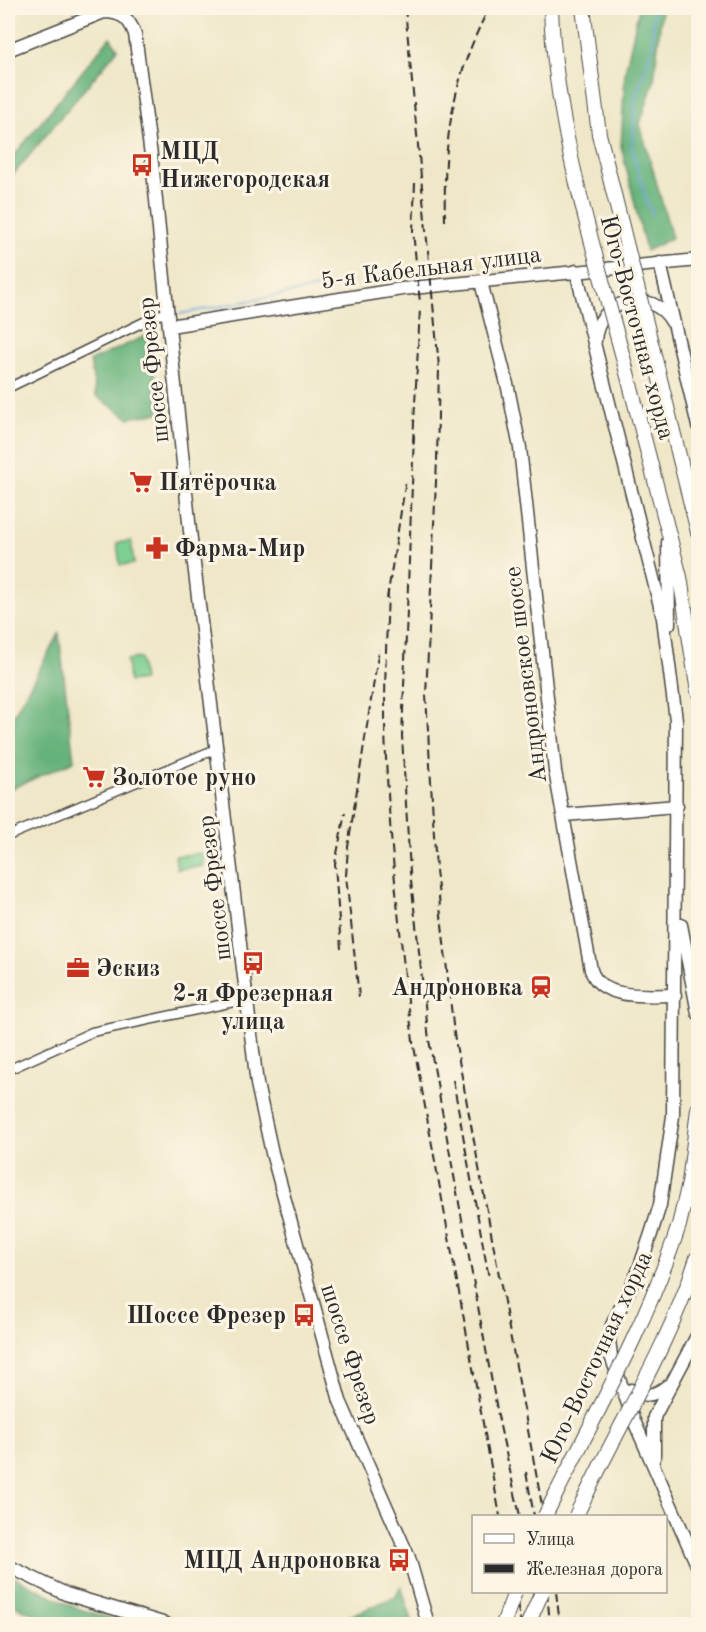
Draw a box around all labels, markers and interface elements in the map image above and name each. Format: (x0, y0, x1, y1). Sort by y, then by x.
place label: МЦД Нижегородская (160, 141, 330, 193)
bus stop icon: МЦД Нижегородская (129, 152, 155, 178)
street label: Юго-Восточная хорда (595, 213, 678, 443)
street label: 5-я Кабельная улица (320, 244, 543, 294)
street label: шоссе Фрезер (135, 296, 175, 444)
supermarket icon: Пятёрочка (128, 469, 154, 495)
place label: Пятёрочка (159, 472, 277, 496)
pharmacy icon: Фарма-Мир (144, 535, 170, 561)
place label: Фарма-Мир (175, 538, 305, 562)
street label: Андроновское шоссе (502, 565, 552, 785)
supermarket icon: Золотое руно (81, 764, 107, 790)
place label: Золотое руно (112, 767, 256, 791)
street label: шоссе Фрезер (195, 814, 237, 962)
bus stop icon: 2-я Фрезерная улица (240, 950, 266, 976)
office icon: Эскиз (65, 955, 91, 981)
place label: Эскиз (96, 958, 160, 982)
station icon: Андроновка (528, 974, 554, 1000)
place label: Андроновка (391, 977, 523, 1001)
place label: 2-я Фрезерная улица (173, 983, 333, 1035)
street label: Юго-Восточная хорда (538, 1248, 658, 1468)
street label: шоссе Фрезер (315, 1281, 383, 1428)
bus stop icon: Шоссе Фрезер (291, 1302, 317, 1328)
place label: Шоссе Фрезер (127, 1305, 286, 1329)
legend (472, 1515, 667, 1593)
text: Улица (526, 1531, 575, 1549)
bus stop icon: МЦД Андроновка (386, 1547, 412, 1573)
place label: МЦД Андроновка (184, 1550, 381, 1574)
text: Железная дорога (526, 1561, 663, 1579)

